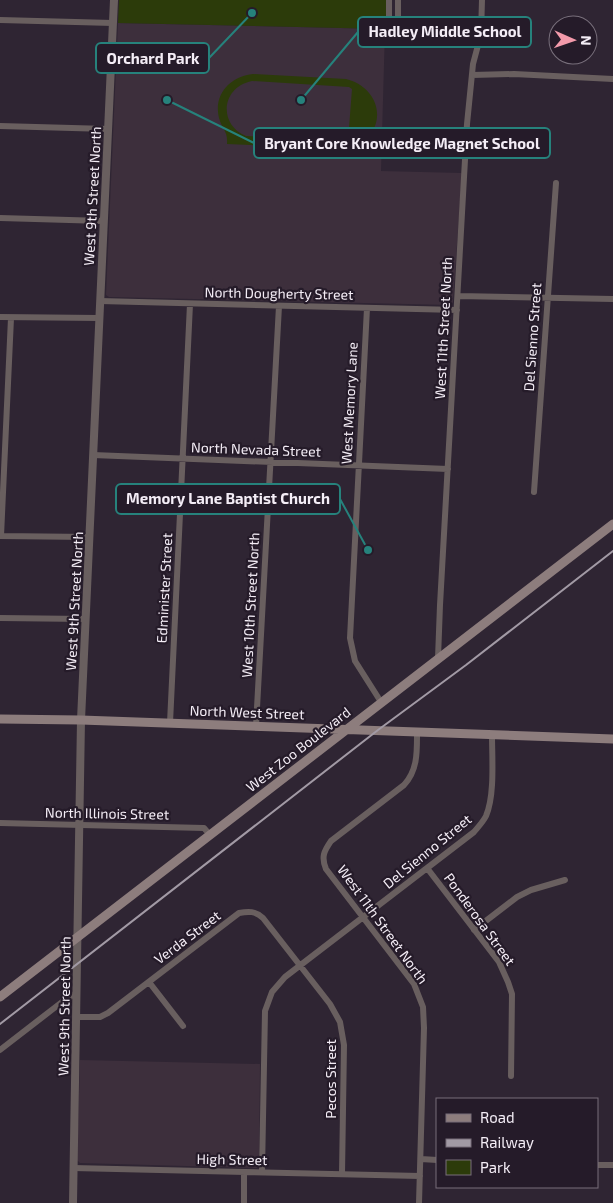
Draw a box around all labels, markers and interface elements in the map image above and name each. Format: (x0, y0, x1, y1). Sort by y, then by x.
north arrow (548, 15, 598, 65)
callout: Hadley Middle School (358, 17, 531, 47)
text: Hadley Middle School (368, 22, 522, 41)
text: N (578, 35, 595, 46)
callout: Orchard Park (96, 43, 209, 73)
text: Orchard Park (107, 49, 200, 67)
street label: West 9th Street North (80, 126, 104, 266)
callout: Bryant Core Knowledge Magnet School (254, 128, 550, 158)
text: Bryant Core Knowledge Magnet School (264, 134, 540, 153)
street label: West 11th Street North (431, 256, 455, 400)
street label: Del Sienno Street (520, 282, 544, 392)
street label: North Dougherty Street (204, 283, 354, 303)
street label: West Memory Lane (337, 341, 361, 465)
street label: North Nevada Street (191, 438, 321, 460)
callout: Memory Lane Baptist Church (116, 484, 340, 514)
text: Memory Lane Baptist Church (126, 489, 330, 508)
street label: West 9th Street North (62, 531, 86, 671)
street label: Edminister Street (153, 532, 175, 644)
street label: West 10th Street North (238, 532, 262, 678)
street label: North West Street (189, 702, 305, 722)
street label: West Zoo Boulevard (242, 703, 354, 795)
street label: North Illinois Street (45, 803, 169, 823)
street label: Del Sienno Street (379, 810, 475, 892)
street label: West 11th Street North (334, 861, 432, 987)
street label: Ponderosa Street (441, 870, 519, 968)
street label: Verda Street (150, 907, 224, 967)
street label: West 9th Street North (54, 936, 74, 1076)
street label: Pecos Street (322, 1039, 339, 1119)
legend (436, 1098, 598, 1188)
text: Road (480, 1108, 515, 1126)
text: Railway (480, 1133, 534, 1151)
street label: High Street (196, 1150, 268, 1168)
text: Park (480, 1158, 511, 1176)

